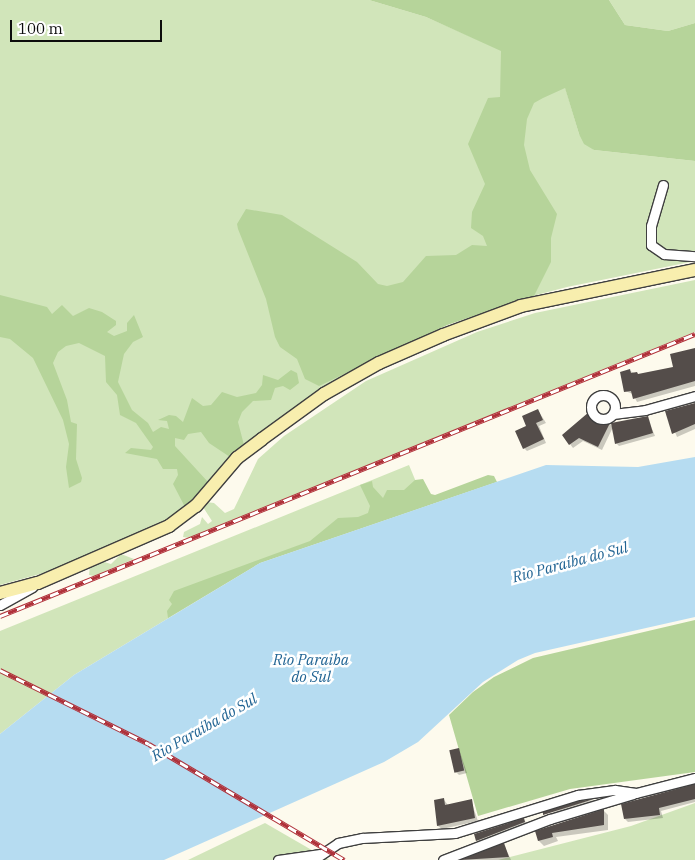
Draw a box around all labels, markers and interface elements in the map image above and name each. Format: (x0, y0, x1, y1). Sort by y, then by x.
scale bar (12, 10, 165, 42)
text: 100 m (18, 19, 63, 38)
water label: Rio Paraíba do Sul (510, 538, 630, 586)
water label: Rio Paraiba do Sul (273, 650, 349, 685)
water label: Rio Paraíba do Sul (148, 689, 260, 765)

